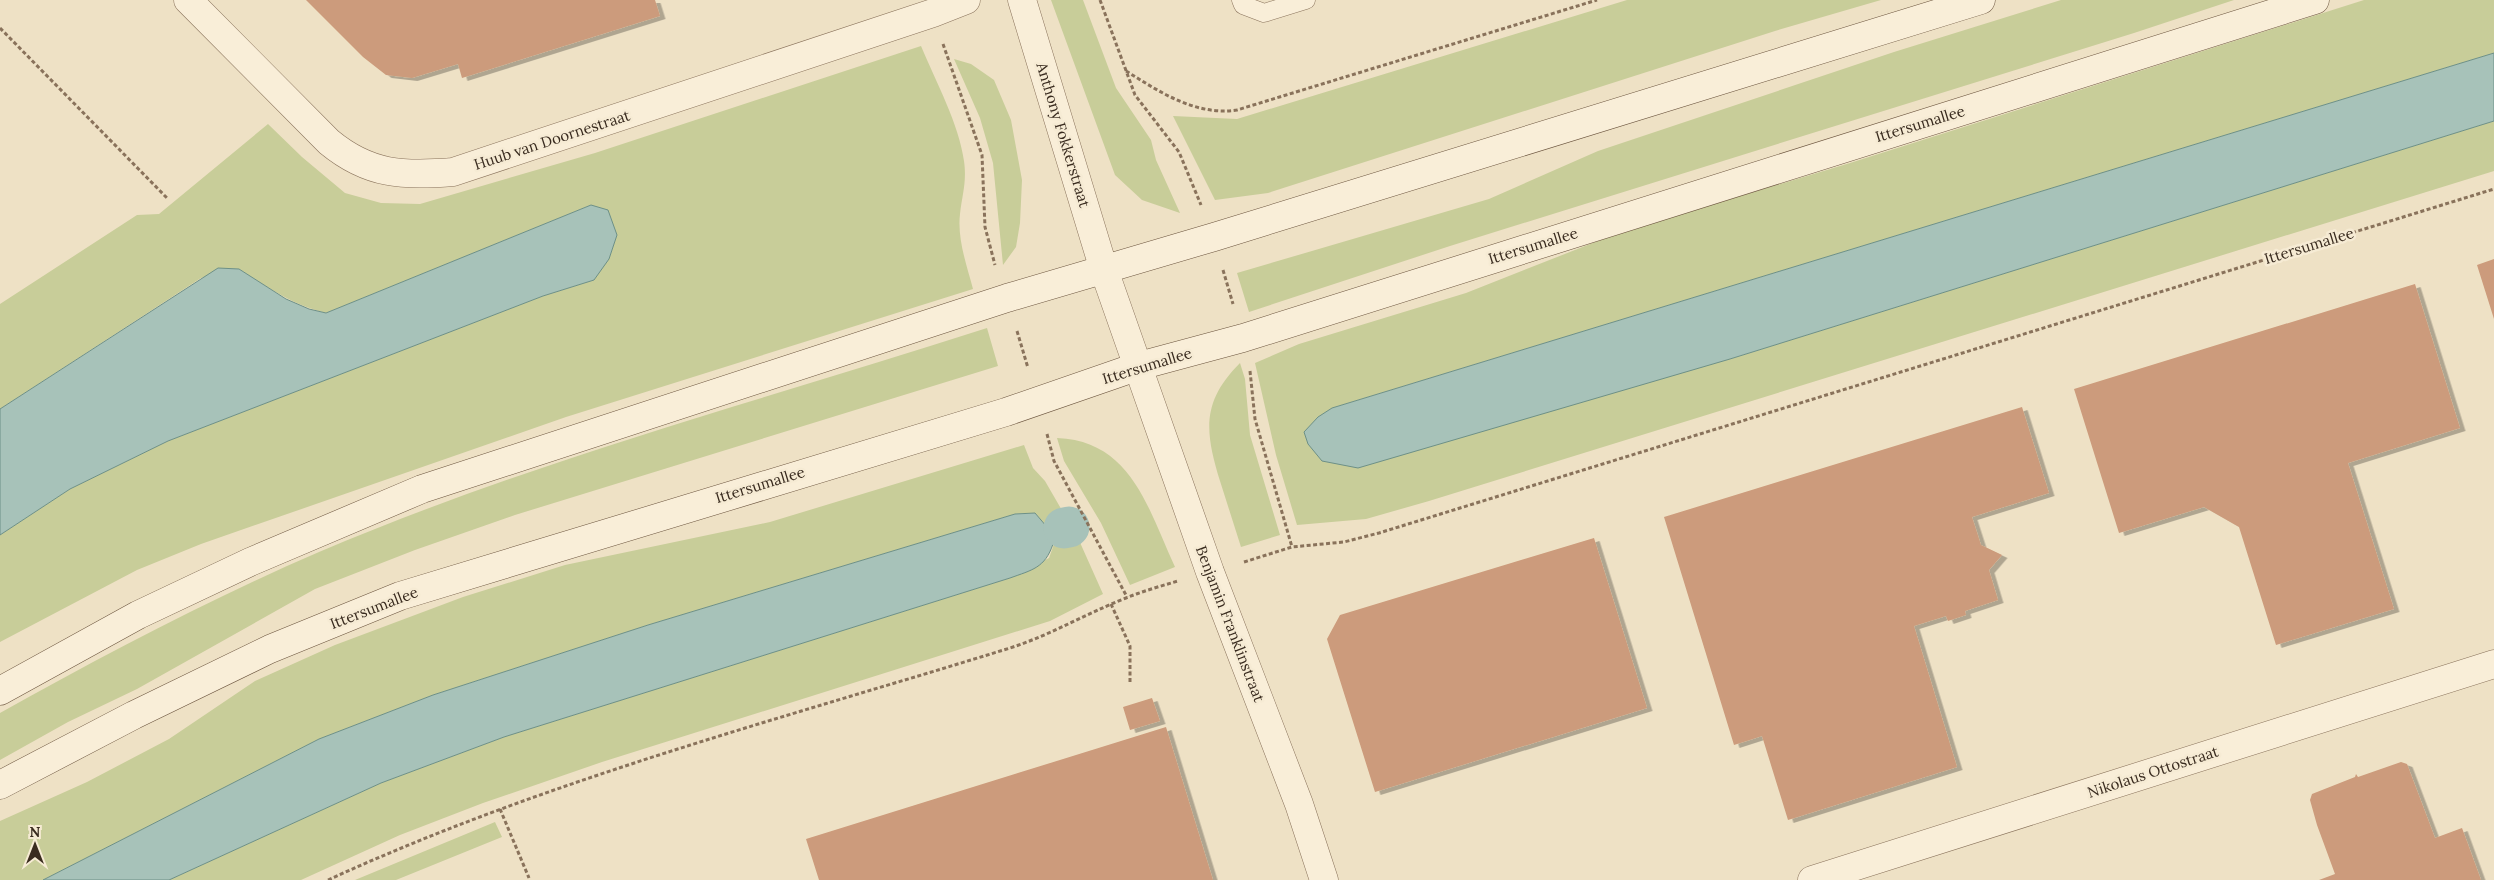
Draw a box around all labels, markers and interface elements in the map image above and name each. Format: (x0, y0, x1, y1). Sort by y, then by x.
street label: Anthony Fokkerstraat (1032, 59, 1095, 210)
street label: Ittersumallee (1873, 101, 1967, 146)
street label: Huub van Doornestraat (471, 105, 632, 174)
street label: Ittersumallee (1486, 223, 1580, 268)
street label: Ittersumallee (2262, 223, 2356, 268)
street label: Ittersumallee (1100, 343, 1194, 388)
street label: Ittersumallee (713, 462, 807, 507)
street label: Benjamin Franklinstraat (1192, 543, 1269, 705)
street label: Ittersumallee (327, 582, 420, 633)
street label: Nikolaus Ottostraat (2085, 741, 2221, 802)
north arrow (10, 820, 60, 870)
text: N (30, 823, 41, 841)

